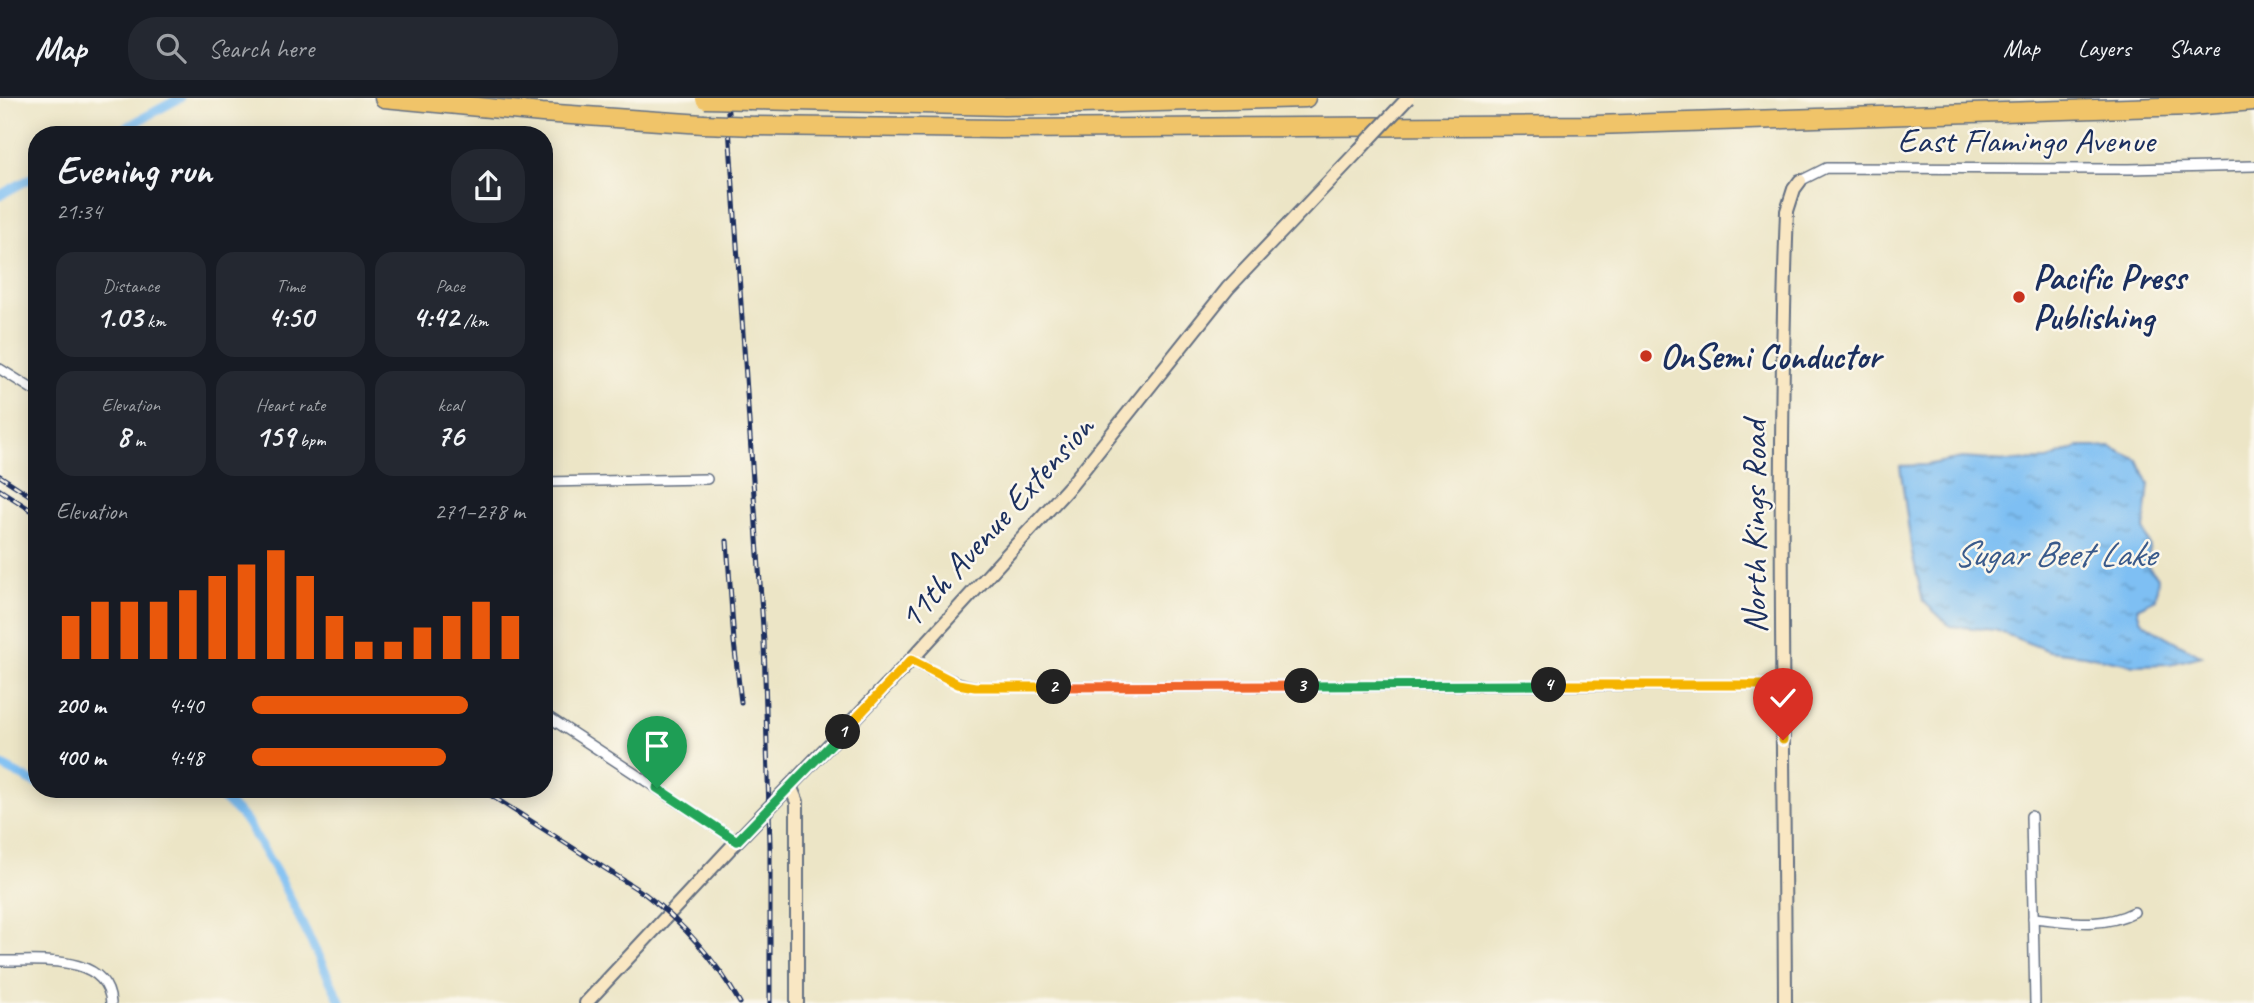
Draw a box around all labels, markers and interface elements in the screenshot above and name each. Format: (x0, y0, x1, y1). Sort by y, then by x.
search box (128, 17, 618, 80)
text: Map (35, 27, 86, 69)
icon: search (152, 29, 190, 67)
text: Search here (208, 32, 314, 65)
text: Map (2003, 33, 2040, 63)
text: Layers (2078, 33, 2131, 63)
text: Share (2169, 33, 2219, 63)
street label: East Flamingo Avenue (1897, 118, 2157, 163)
text: Evening run (56, 147, 212, 194)
button: share (451, 149, 525, 223)
text: 21:34 (56, 197, 102, 226)
place label: Pacific Press Publishing (2033, 255, 2189, 340)
text: Distance (102, 274, 159, 298)
text: Time (276, 274, 305, 298)
text: Pace (436, 274, 465, 298)
marker: Pacific Press Publishing (2011, 289, 2027, 305)
text: 1.03 (96, 298, 142, 336)
text: 4:50 (268, 298, 313, 336)
text: 4:42 (412, 298, 459, 336)
text: km (142, 309, 166, 333)
text: /km (459, 309, 488, 333)
place label: OnSemi Conductor (1660, 334, 1884, 379)
marker: OnSemi Conductor (1638, 348, 1654, 364)
text: Elevation (102, 393, 160, 417)
text: Heart rate (256, 393, 325, 417)
text: kcal (438, 393, 463, 417)
street label: 11th Avenue Extension (888, 404, 1105, 638)
street label: North Kings Road (1732, 415, 1777, 633)
text: 8 (116, 417, 130, 455)
text: 159 (255, 417, 295, 455)
text: 76 (436, 417, 464, 455)
text: m (130, 428, 145, 452)
text: bpm (295, 428, 326, 452)
text: Elevation (56, 497, 127, 526)
text: 271–278 m (434, 497, 525, 526)
water label: Sugar Beet Lake (1953, 530, 2160, 577)
pin: 3 (1284, 668, 1320, 704)
pin: 4 (1532, 668, 1566, 702)
pin (1753, 668, 1813, 740)
pin: 2 (1036, 670, 1072, 704)
text: 4 (1544, 672, 1553, 696)
text: 3 (1297, 673, 1306, 697)
text: 2 (1049, 674, 1058, 698)
icon: check (1764, 679, 1802, 717)
text: 200 m (56, 691, 106, 720)
text: 4:40 (168, 691, 204, 720)
pin: 1 (826, 714, 860, 750)
pin (627, 716, 687, 788)
text: 1 (838, 719, 847, 743)
icon: arrive (638, 727, 676, 765)
text: 400 m (56, 743, 106, 772)
text: 4:48 (168, 743, 204, 772)

